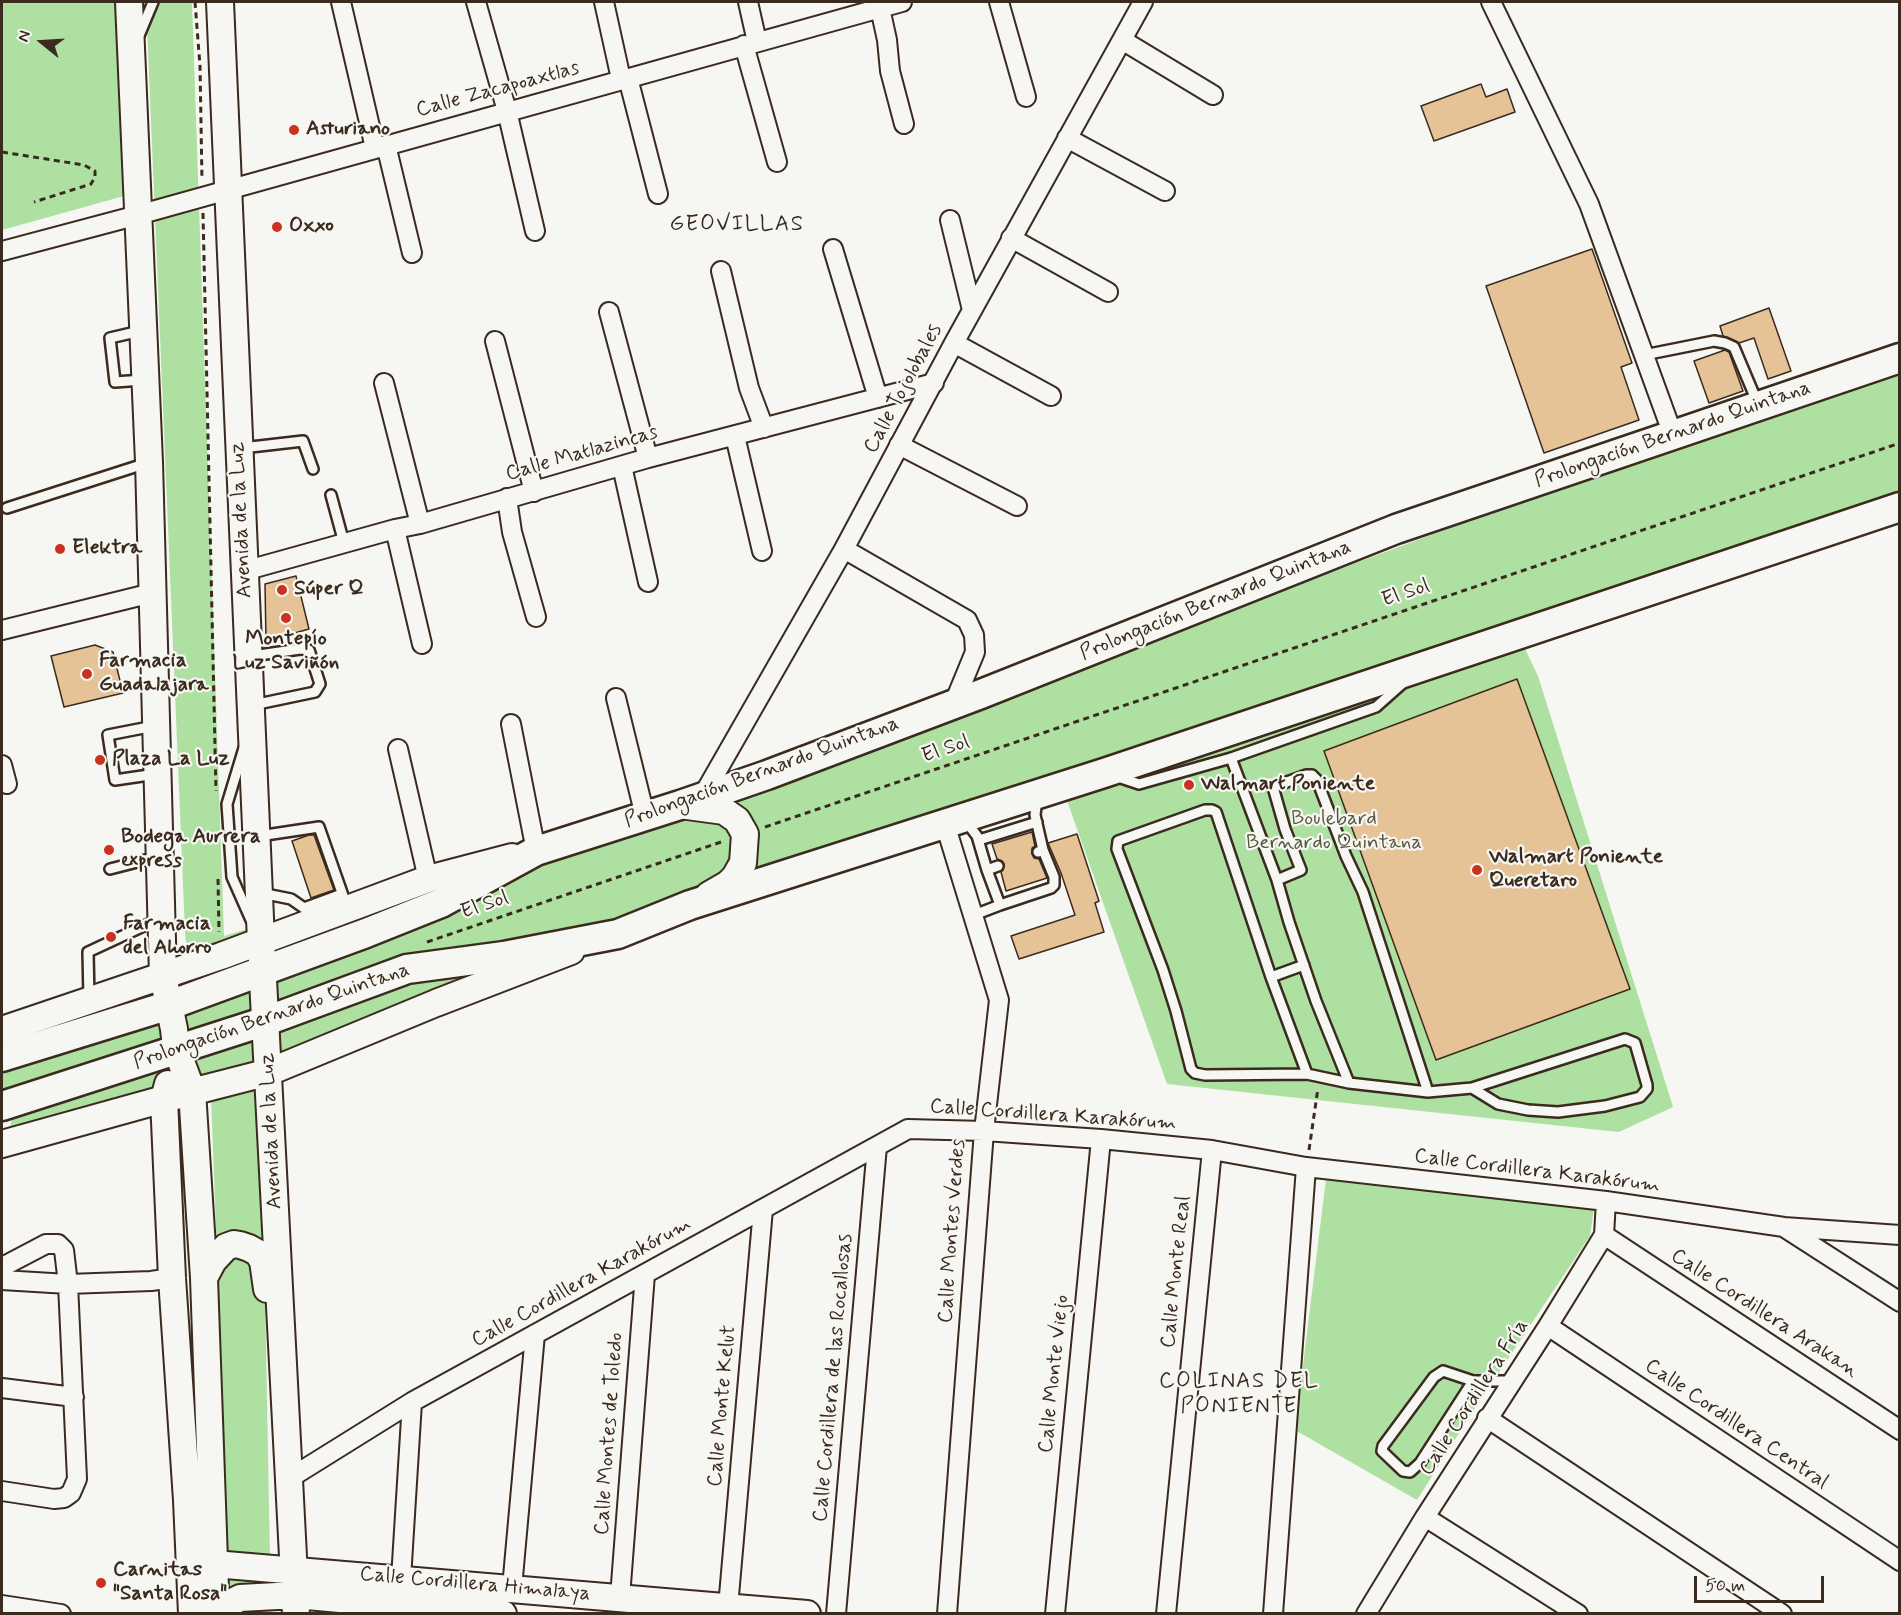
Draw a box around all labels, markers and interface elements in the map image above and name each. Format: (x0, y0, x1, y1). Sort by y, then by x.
north arrow (12, 12, 72, 72)
text: N (13, 28, 36, 45)
street label: Calle Zacapoaxtlas (414, 56, 582, 124)
place label: Asturiano (306, 117, 390, 143)
marker: Asturiano (287, 123, 301, 137)
district label: GEOVILLAS (673, 212, 801, 238)
place label: Oxxo (289, 214, 334, 240)
marker: Oxxo (270, 220, 284, 234)
street label: Calle Tojolobales (859, 320, 949, 458)
street label: Prolongación Bernardo Quintana (1532, 376, 1814, 494)
street label: Calle Matlazincas (503, 420, 661, 488)
street label: Avenida de la Luz (225, 441, 259, 599)
street label: Prolongación Bernardo Quintana (1077, 535, 1355, 667)
place label: Elektra (72, 536, 142, 562)
marker: Elektra (53, 542, 67, 556)
street label: El Sol (1379, 574, 1433, 614)
place label: Súper Q (294, 577, 364, 603)
marker: Súper Q (275, 583, 289, 597)
marker: Montepío Luz Saviñón (279, 611, 293, 625)
place label: Montepío Luz Saviñón (233, 627, 339, 677)
place label: Farmacia Guadalajara (99, 649, 209, 699)
marker: Farmacia Guadalajara (80, 667, 94, 681)
street label: Prolongación Bernardo Quintana (621, 711, 903, 835)
street label: El Sol (919, 730, 973, 770)
place label: Plaza La Luz (112, 747, 230, 773)
marker: Plaza La Luz (93, 753, 107, 767)
place label: Walmart Poniente (1201, 772, 1375, 798)
marker: Walmart Poniente (1182, 778, 1196, 792)
park label: Boulebard Bernardo Quintana (1246, 807, 1422, 857)
place label: Bodega Aurrera express (121, 825, 261, 875)
marker: Bodega Aurrera express (102, 843, 116, 857)
place label: Walmart Poniente Queretaro (1489, 845, 1663, 895)
marker: Walmart Poniente Queretaro (1470, 863, 1484, 877)
street label: El Sol (458, 886, 512, 926)
place label: Farmacia del Ahorro (123, 912, 212, 962)
marker: Farmacia del Ahorro (104, 930, 118, 944)
street label: Prolongación Bernardo Quintana (131, 958, 413, 1076)
street label: Avenida de la Luz (255, 1052, 289, 1210)
street label: Calle Cordillera Karakórum (929, 1095, 1177, 1137)
street label: Calle Montes Verdes (934, 1138, 972, 1324)
street label: Calle Cordillera Karakórum (1413, 1144, 1661, 1200)
street label: Calle Monte Real (1156, 1195, 1198, 1349)
street label: Calle Cordillera Karakórum (468, 1212, 696, 1354)
street label: Calle Cordillera de las Rocallosas (809, 1233, 859, 1523)
street label: Calle Cordillera Arakan (1666, 1244, 1862, 1384)
street label: Calle Monte Viejo (1034, 1294, 1076, 1454)
street label: Calle Cordillera Fría (1415, 1315, 1535, 1481)
street label: Calle Monte Kelut (703, 1324, 743, 1488)
street label: Calle Montes de Toledo (590, 1332, 630, 1536)
street label: Calle Cordillera Central (1640, 1354, 1832, 1496)
district label: COLINAS DEL PONIENTE (1161, 1369, 1317, 1420)
place label: Carnitas "Santa Rosa" (113, 1558, 227, 1608)
street label: Calle Cordillera Himalaya (359, 1562, 591, 1608)
scale bar (1697, 1564, 1828, 1602)
text: 50 m (1705, 1574, 1745, 1598)
marker: Carnitas "Santa Rosa" (94, 1576, 108, 1590)

